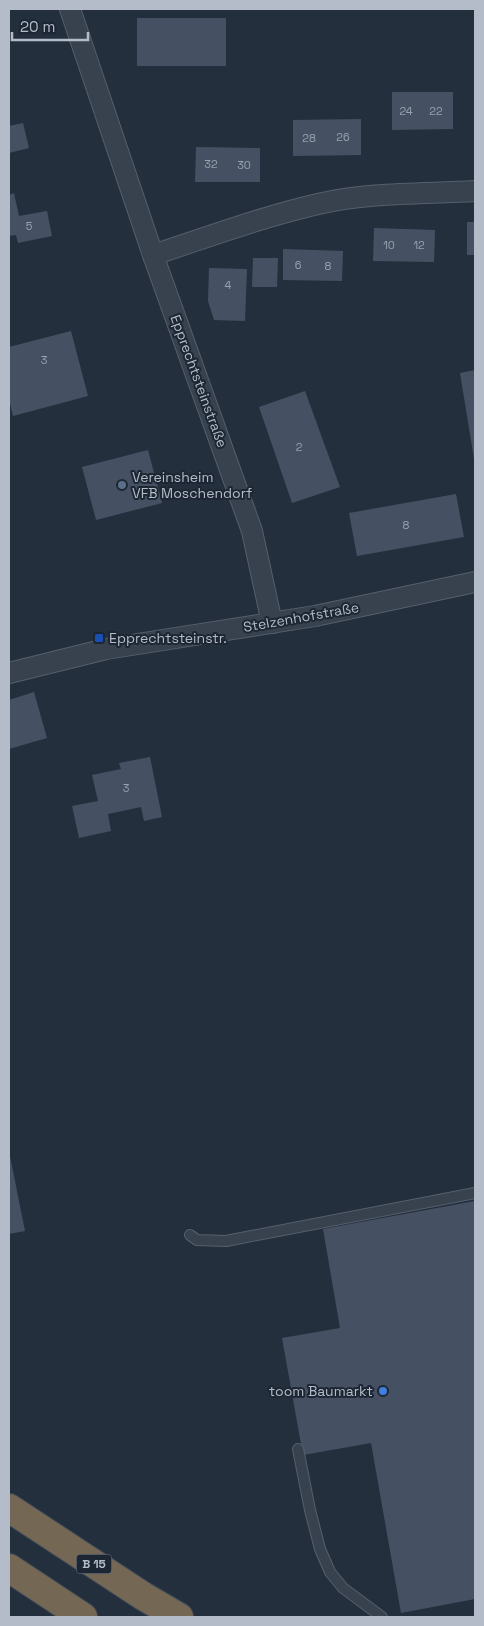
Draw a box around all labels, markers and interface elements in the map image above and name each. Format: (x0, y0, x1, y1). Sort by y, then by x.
scale bar (12, 10, 89, 42)
text: 20 m (20, 17, 55, 36)
house number: 24 (399, 104, 413, 118)
house number: 22 (429, 104, 443, 118)
house number: 26 (336, 130, 350, 144)
house number: 28 (302, 131, 316, 145)
house number: 32 (204, 157, 218, 171)
house number: 30 (237, 158, 251, 172)
house number: 5 (26, 219, 33, 233)
house number: 10 (383, 238, 395, 252)
house number: 12 (413, 238, 425, 252)
house number: 6 (295, 258, 302, 272)
house number: 8 (325, 259, 332, 273)
house number: 4 (225, 278, 232, 292)
street label: Epprechtsteinstraße (167, 312, 231, 450)
house number: 3 (41, 353, 48, 367)
house number: 2 (296, 440, 303, 454)
place label: Vereinsheim VFB Moschendorf (132, 468, 252, 502)
marker: Vereinsheim VFB Moschendorf (116, 479, 128, 491)
house number: 8 (403, 518, 410, 532)
street label: Stelzenhofstraße (242, 598, 360, 636)
place label: Epprechtsteinstr. (109, 629, 227, 647)
marker: Epprechtsteinstr. (93, 632, 105, 644)
house number: 3 (123, 781, 130, 795)
place label: toom Baumarkt (269, 1382, 373, 1400)
marker: toom Baumarkt (377, 1385, 389, 1397)
road number: B 15 (76, 1555, 112, 1574)

